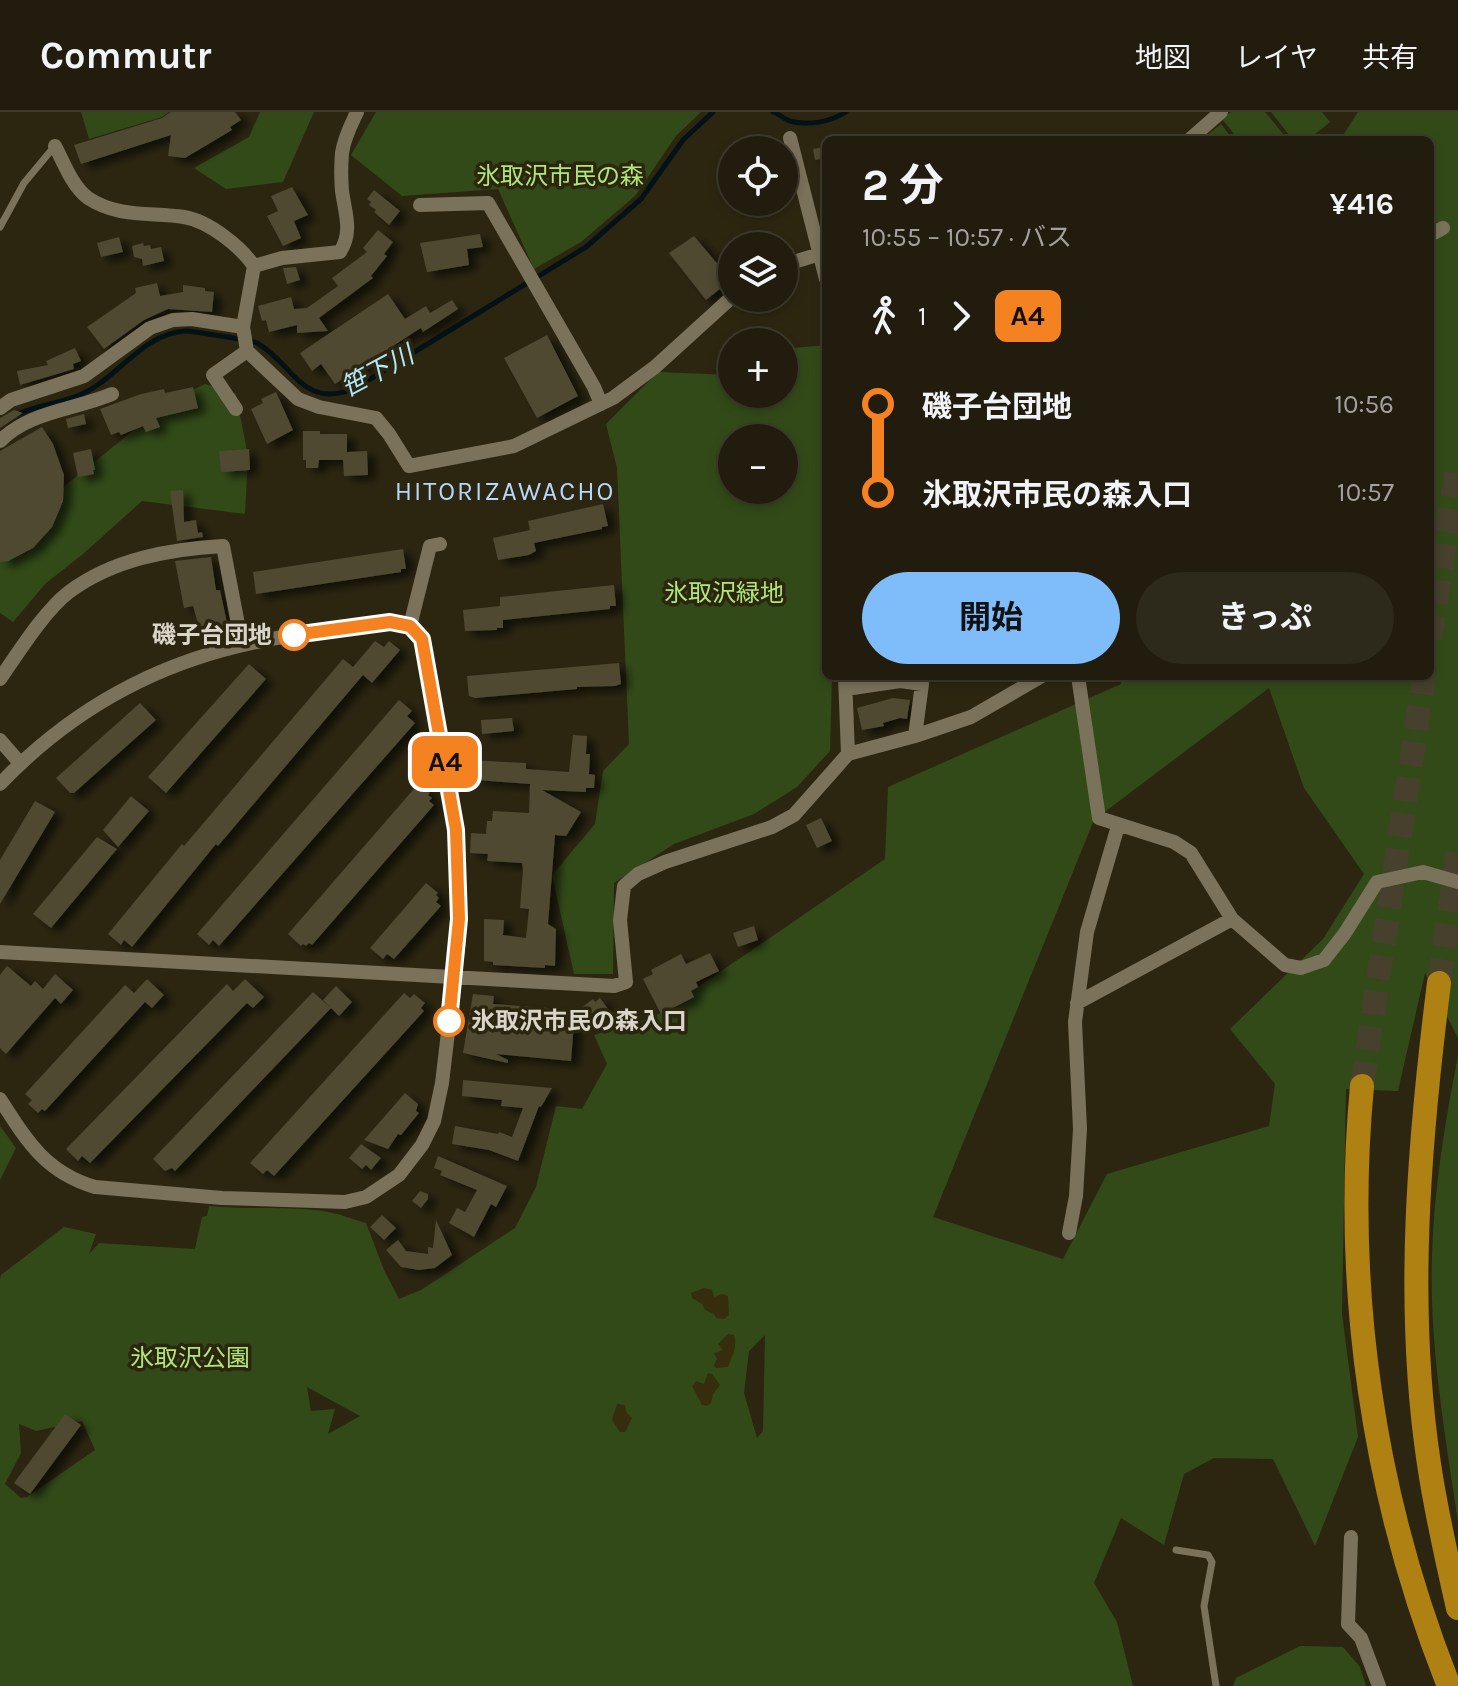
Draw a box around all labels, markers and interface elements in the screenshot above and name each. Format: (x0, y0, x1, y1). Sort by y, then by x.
text: Commutr (40, 33, 211, 78)
text: 地図 (1135, 41, 1191, 74)
text: レイヤ (1235, 41, 1318, 74)
text: 共有 (1362, 41, 1418, 74)
map controls (718, 136, 798, 504)
button: locate (718, 136, 798, 216)
text: 2 分 (862, 160, 944, 211)
park label: 氷取沢市民の森 (476, 162, 644, 190)
text: ¥416 (1330, 186, 1394, 222)
text: 10:55 – 10:57 · バス (862, 222, 1072, 253)
button: layers (718, 232, 798, 312)
icon: walk (862, 294, 906, 338)
icon: forward (939, 294, 983, 338)
text: A4 (1011, 299, 1045, 332)
text: 1 (918, 301, 927, 332)
button: + (718, 328, 798, 408)
water label: 笹下川 (336, 338, 422, 403)
text: 磯子台団地 (922, 389, 1072, 425)
text: 10:56 (1334, 389, 1394, 420)
button: − (718, 424, 798, 504)
district label: HITORIZAWACHO (395, 476, 615, 507)
text: 氷取沢市民の森入口 (922, 477, 1192, 513)
text: 10:57 (1337, 477, 1394, 508)
button: 開始 (862, 572, 1120, 664)
button: きっぷ (1136, 572, 1394, 664)
park label: 氷取沢緑地 (664, 579, 784, 607)
marker: 磯子台団地 (279, 620, 309, 650)
place label: 磯子台団地 (152, 621, 272, 649)
line badge: A4 (409, 736, 481, 788)
text: A4 (428, 745, 462, 778)
marker: 氷取沢市民の森入口 (434, 1006, 464, 1036)
place label: 氷取沢市民の森入口 (471, 1007, 687, 1035)
park label: 氷取沢公園 (130, 1344, 250, 1372)

